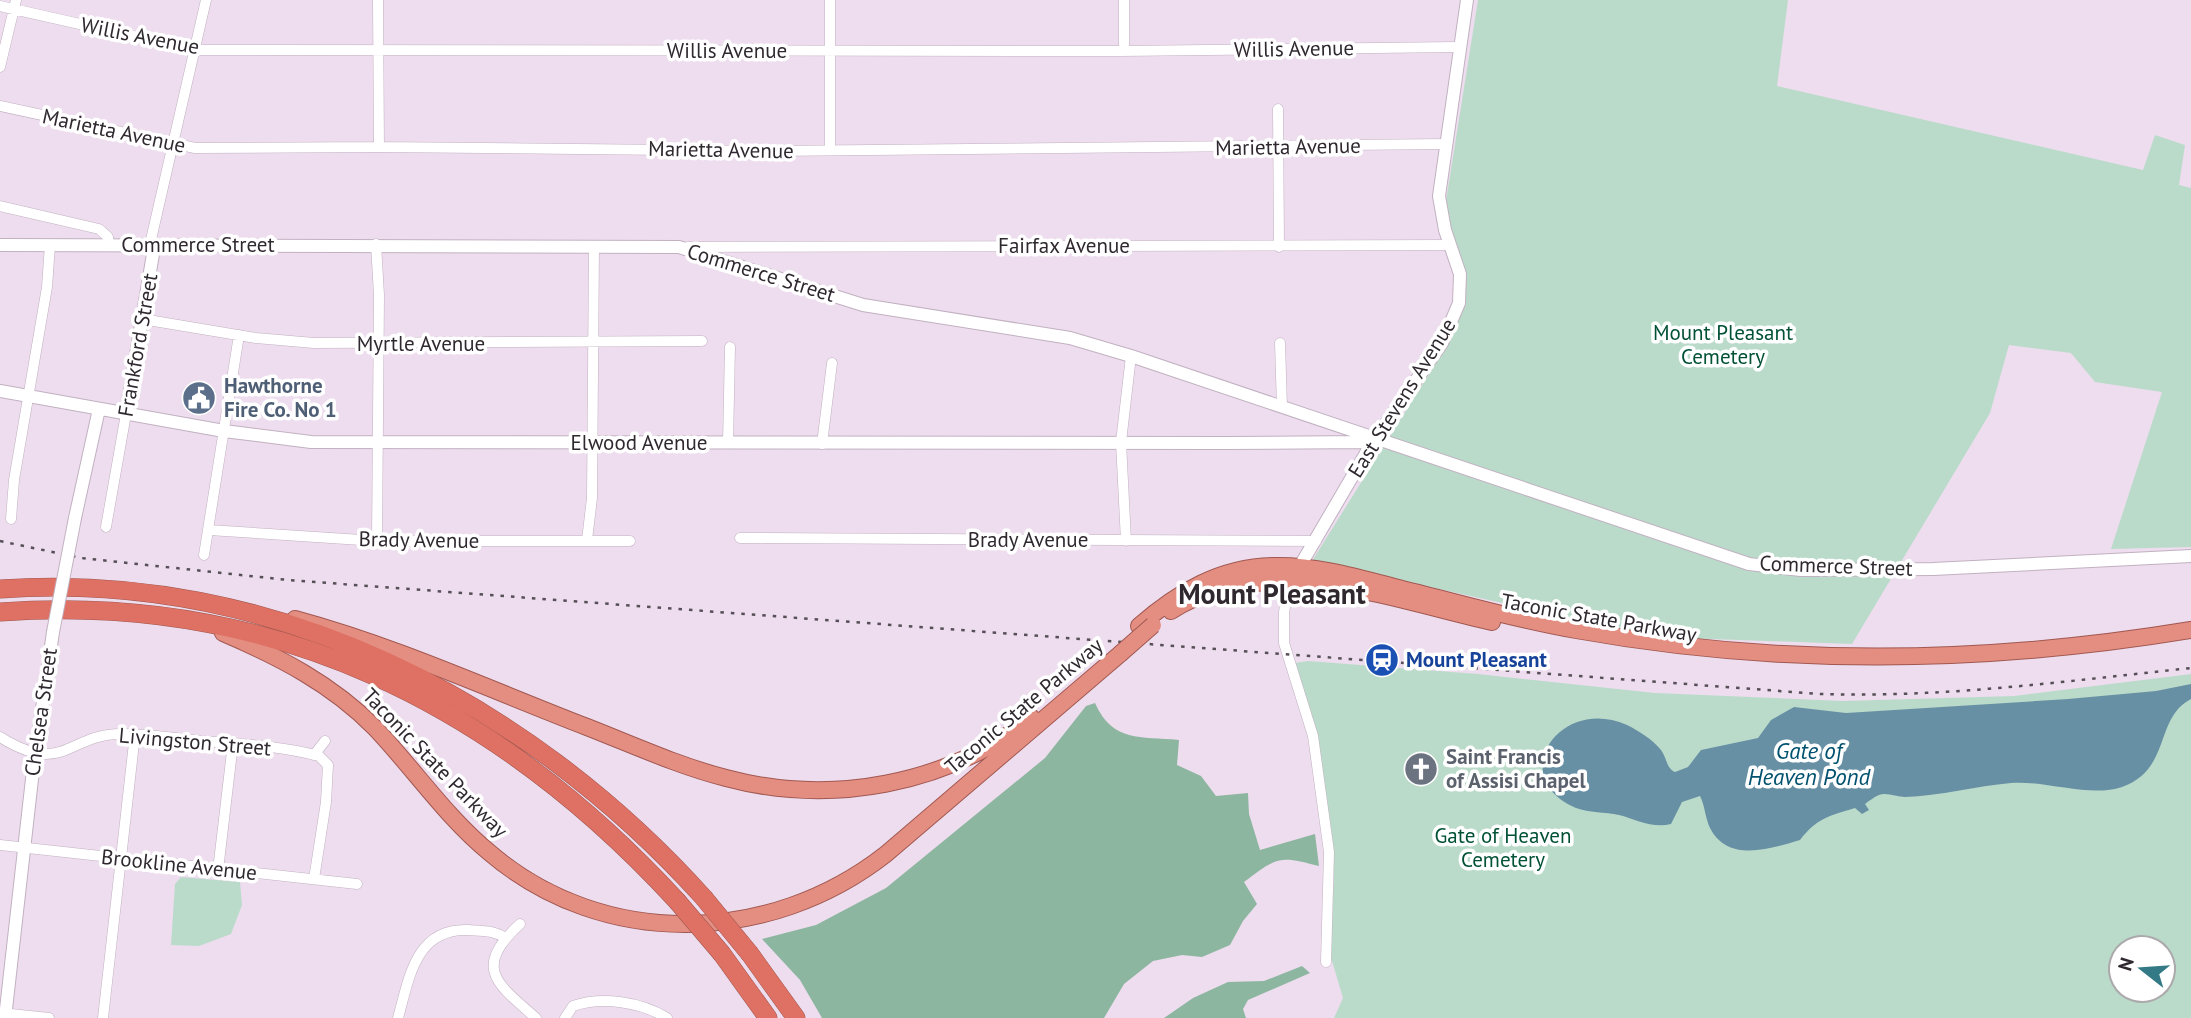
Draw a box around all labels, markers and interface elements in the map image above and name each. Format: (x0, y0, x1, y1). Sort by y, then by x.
street label: Willis Avenue (78, 11, 202, 60)
street label: Willis Avenue (1234, 34, 1354, 63)
street label: Willis Avenue (667, 37, 787, 64)
street label: Marietta Avenue (40, 102, 188, 159)
street label: Marietta Avenue (1215, 132, 1361, 161)
street label: Marietta Avenue (648, 135, 794, 164)
street label: Commerce Street (121, 231, 275, 258)
street label: Fairfax Avenue (998, 232, 1130, 259)
street label: Commerce Street (684, 237, 838, 308)
street label: Frankford Street (112, 271, 163, 419)
street label: East Stevens Avenue (1342, 313, 1461, 482)
park label: Mount Pleasant Cemetery (1653, 319, 1793, 370)
street label: Myrtle Avenue (357, 330, 485, 357)
place label: Hawthorne Fire Co. No 1 (224, 372, 337, 423)
public building icon: Hawthorne Fire Co. No 1 (180, 379, 218, 417)
street label: Elwood Avenue (571, 429, 707, 456)
street label: Brady Avenue (358, 525, 480, 554)
street label: Brady Avenue (968, 526, 1088, 553)
street label: Commerce Street (1759, 549, 1913, 582)
district label: Mount Pleasant (1178, 575, 1366, 612)
street label: Taconic State Parkway (1499, 587, 1699, 648)
street label: Taconic State Parkway (939, 632, 1108, 780)
station icon: Mount Pleasant (1363, 641, 1401, 679)
street label: Chelsea Street (18, 646, 63, 778)
place label: Mount Pleasant (1406, 646, 1547, 673)
street label: Taconic State Parkway (357, 682, 514, 843)
street label: Livingston Street (118, 721, 272, 762)
water label: Gate of Heaven Pond (1748, 736, 1872, 791)
place label: Saint Francis of Assisi Chapel (1446, 743, 1586, 794)
church icon: Saint Francis of Assisi Chapel (1402, 750, 1440, 788)
park label: Gate of Heaven Cemetery (1435, 822, 1571, 873)
street label: Brookline Avenue (100, 843, 258, 886)
north arrow (2107, 934, 2177, 1004)
text: N (2112, 955, 2139, 974)

